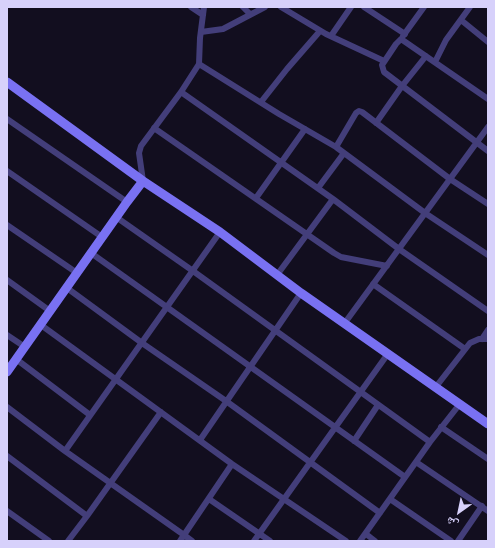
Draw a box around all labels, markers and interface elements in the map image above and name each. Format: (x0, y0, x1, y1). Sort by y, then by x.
north arrow (439, 492, 479, 532)
text: ش (444, 515, 460, 530)

